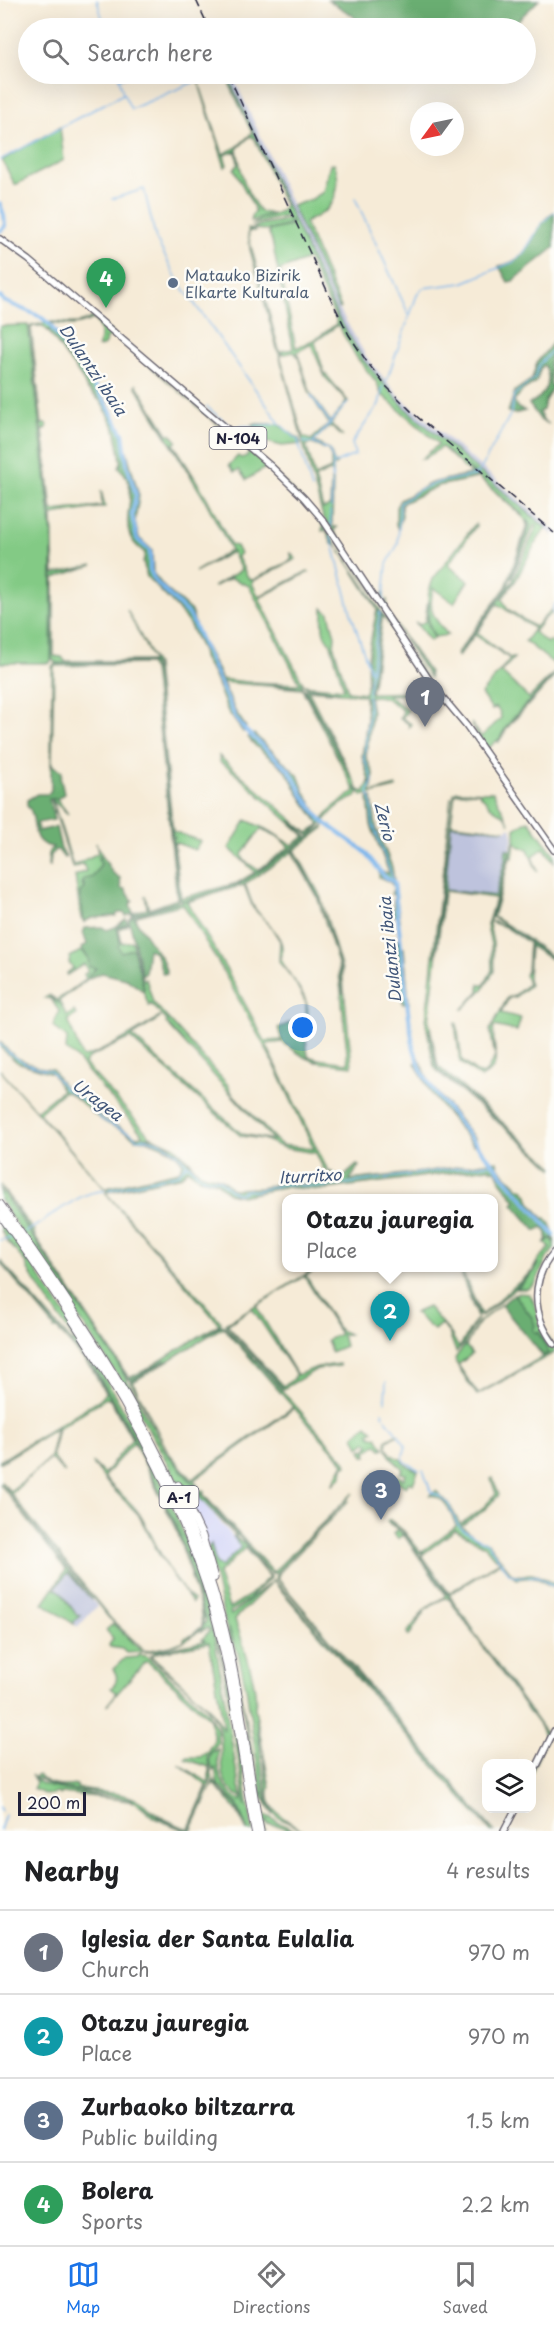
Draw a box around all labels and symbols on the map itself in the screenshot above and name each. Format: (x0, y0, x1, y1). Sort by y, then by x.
north arrow (410, 102, 464, 156)
pin: 4 (86, 258, 126, 308)
place label: Matauko Bizirik Elkarte Kulturala (185, 263, 309, 303)
marker: Matauko Bizirik Elkarte Kulturala (166, 276, 180, 290)
water label: Dulantzi ibaia (54, 318, 134, 421)
road number: N-104 (210, 427, 266, 449)
pin: 1 (406, 678, 444, 727)
water label: Zerio (370, 799, 403, 844)
water label: Dulantzi ibaia (371, 895, 406, 1004)
your location (288, 1013, 317, 1042)
water label: Uragea (68, 1072, 129, 1127)
water label: Iturritxo (278, 1161, 343, 1189)
pin: 2 (370, 1292, 410, 1341)
pin: 3 (362, 1470, 400, 1520)
road number: A-1 (160, 1486, 198, 1508)
scale bar (18, 1789, 86, 1816)

